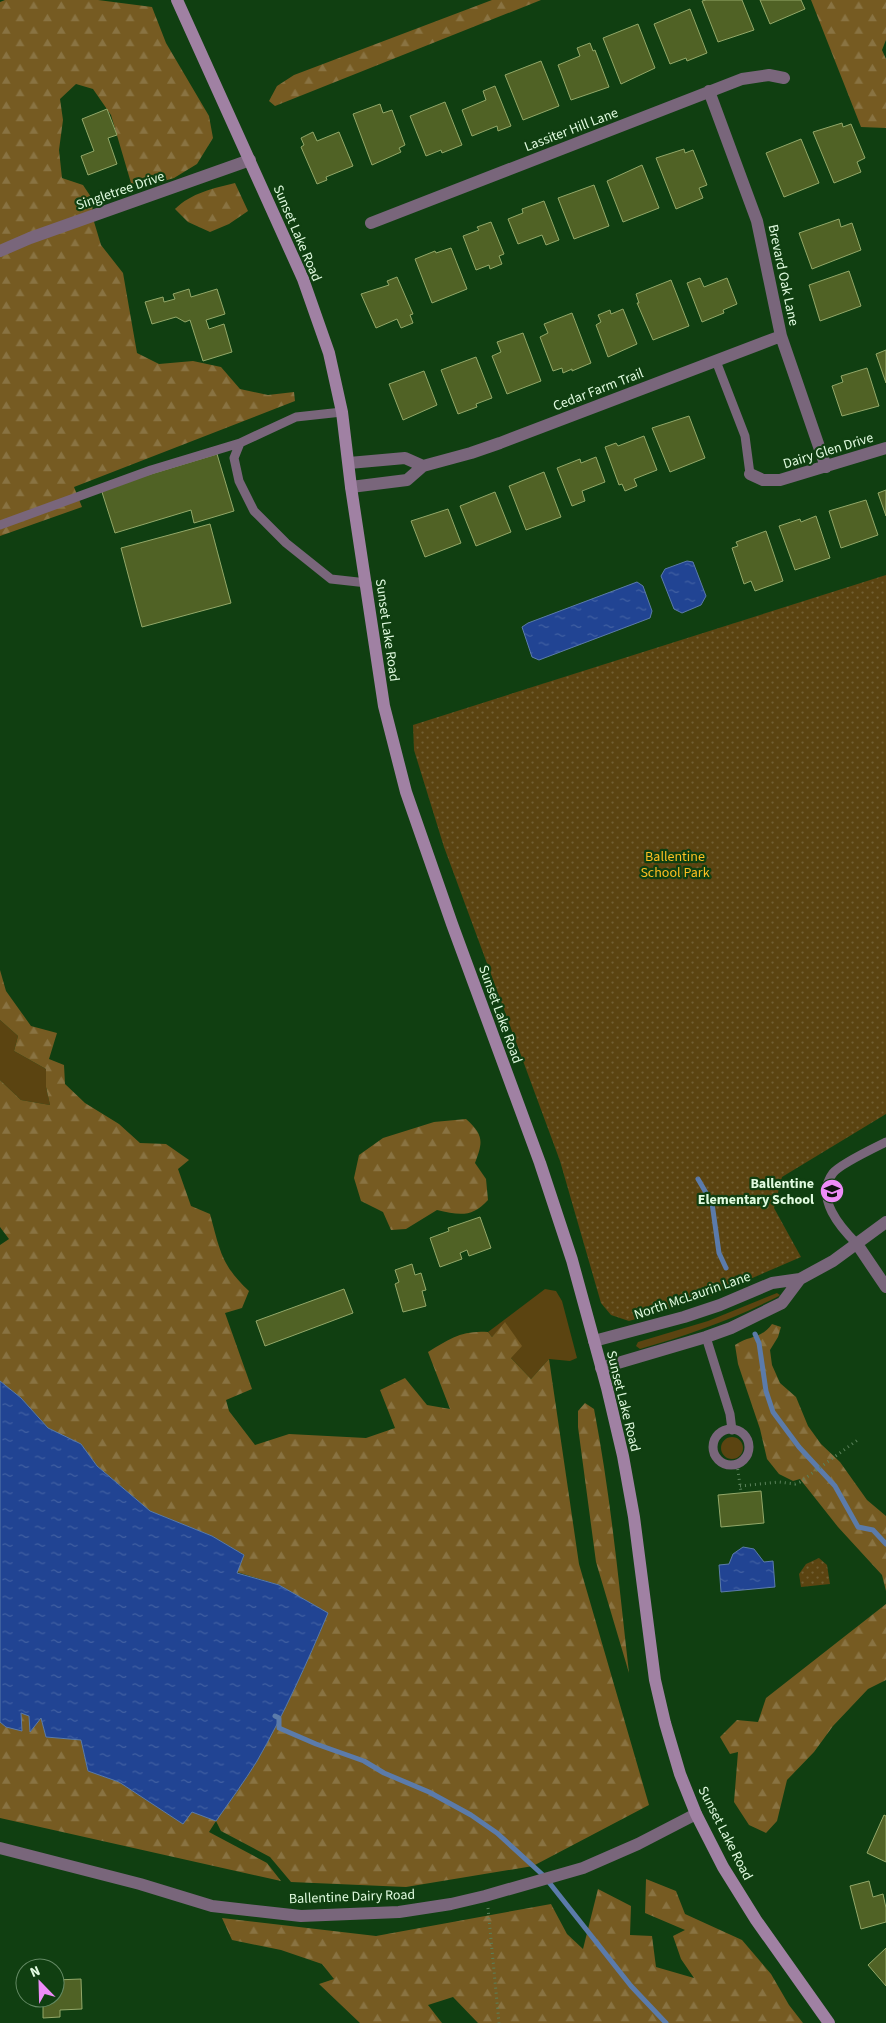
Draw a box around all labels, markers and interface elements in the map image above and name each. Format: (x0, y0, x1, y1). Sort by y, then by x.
street label: Lassiter Hill Lane (521, 103, 621, 157)
street label: Singletree Drive (73, 166, 167, 215)
street label: Sunset Lake Road (268, 182, 326, 285)
street label: Brevard Oak Lane (763, 223, 804, 328)
street label: Cedar Farm Trail (550, 363, 647, 416)
street label: Dairy Glen Drive (781, 428, 876, 474)
street label: Sunset Lake Road (370, 578, 404, 683)
park label: Ballentine School Park (640, 847, 710, 883)
street label: Sunset Lake Road (473, 962, 527, 1066)
place label: Ballentine Elementary School (698, 1174, 814, 1210)
school or university icon: Ballentine Elementary School (819, 1178, 845, 1204)
street label: North McLaurin Lane (631, 1267, 753, 1325)
street label: Sunset Lake Road (601, 1349, 645, 1454)
street label: Sunset Lake Road (693, 1783, 757, 1884)
street label: Ballentine Dairy Road (289, 1885, 416, 1909)
north arrow (15, 1958, 65, 2008)
text: N (27, 1961, 44, 1983)

